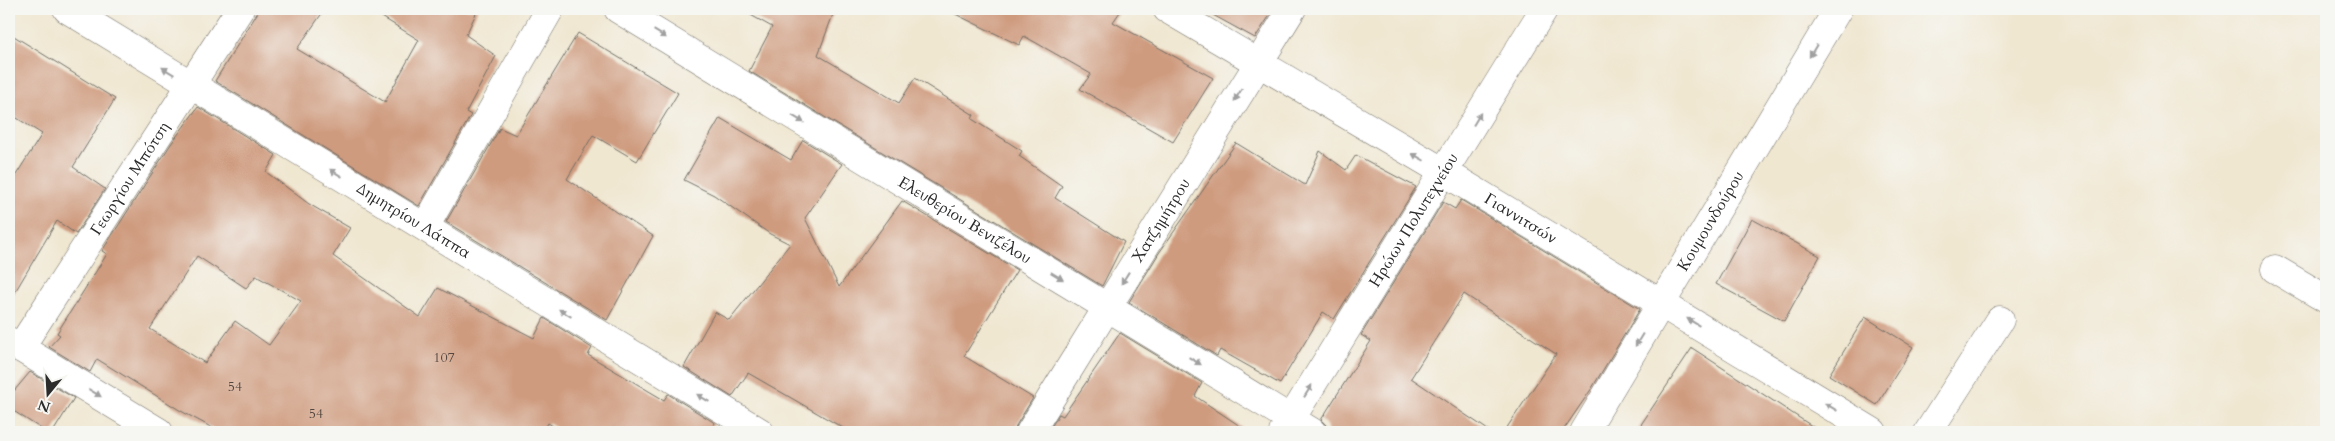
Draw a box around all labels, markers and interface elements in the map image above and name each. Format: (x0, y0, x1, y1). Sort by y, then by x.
one-way arrow (653, 30, 666, 39)
one-way arrow (1808, 44, 1817, 57)
one-way arrow (161, 66, 174, 75)
one-way arrow (1234, 88, 1243, 101)
one-way arrow (1472, 112, 1481, 125)
one-way arrow (792, 114, 805, 123)
street label: Γεωργίου Μπότση (85, 118, 175, 240)
street label: Ηρώων Πολυτεχνείου (1364, 149, 1464, 291)
one-way arrow (1411, 153, 1426, 161)
street label: Κουμουνδούρου (1672, 167, 1749, 275)
one-way arrow (330, 169, 343, 178)
street label: Ελευθερίου Βενιζέλου (894, 171, 1035, 269)
street label: Χατζημήτρου (1127, 174, 1196, 267)
street label: Δημητρίου Λάππα (352, 177, 475, 264)
street label: Γιαννιτσών (1480, 188, 1561, 249)
one-way arrow (1121, 271, 1130, 284)
one-way arrow (1050, 272, 1063, 281)
one-way arrow (558, 308, 571, 317)
one-way arrow (1686, 317, 1699, 326)
one-way arrow (1635, 334, 1644, 347)
house number: 107 (433, 348, 455, 367)
one-way arrow (1189, 357, 1202, 366)
north arrow (22, 368, 72, 418)
house number: 54 (228, 377, 242, 396)
one-way arrow (1304, 384, 1313, 397)
one-way arrow (89, 389, 102, 398)
one-way arrow (697, 393, 710, 402)
text: N (35, 395, 53, 417)
one-way arrow (1825, 402, 1838, 411)
house number: 54 (309, 404, 323, 423)

